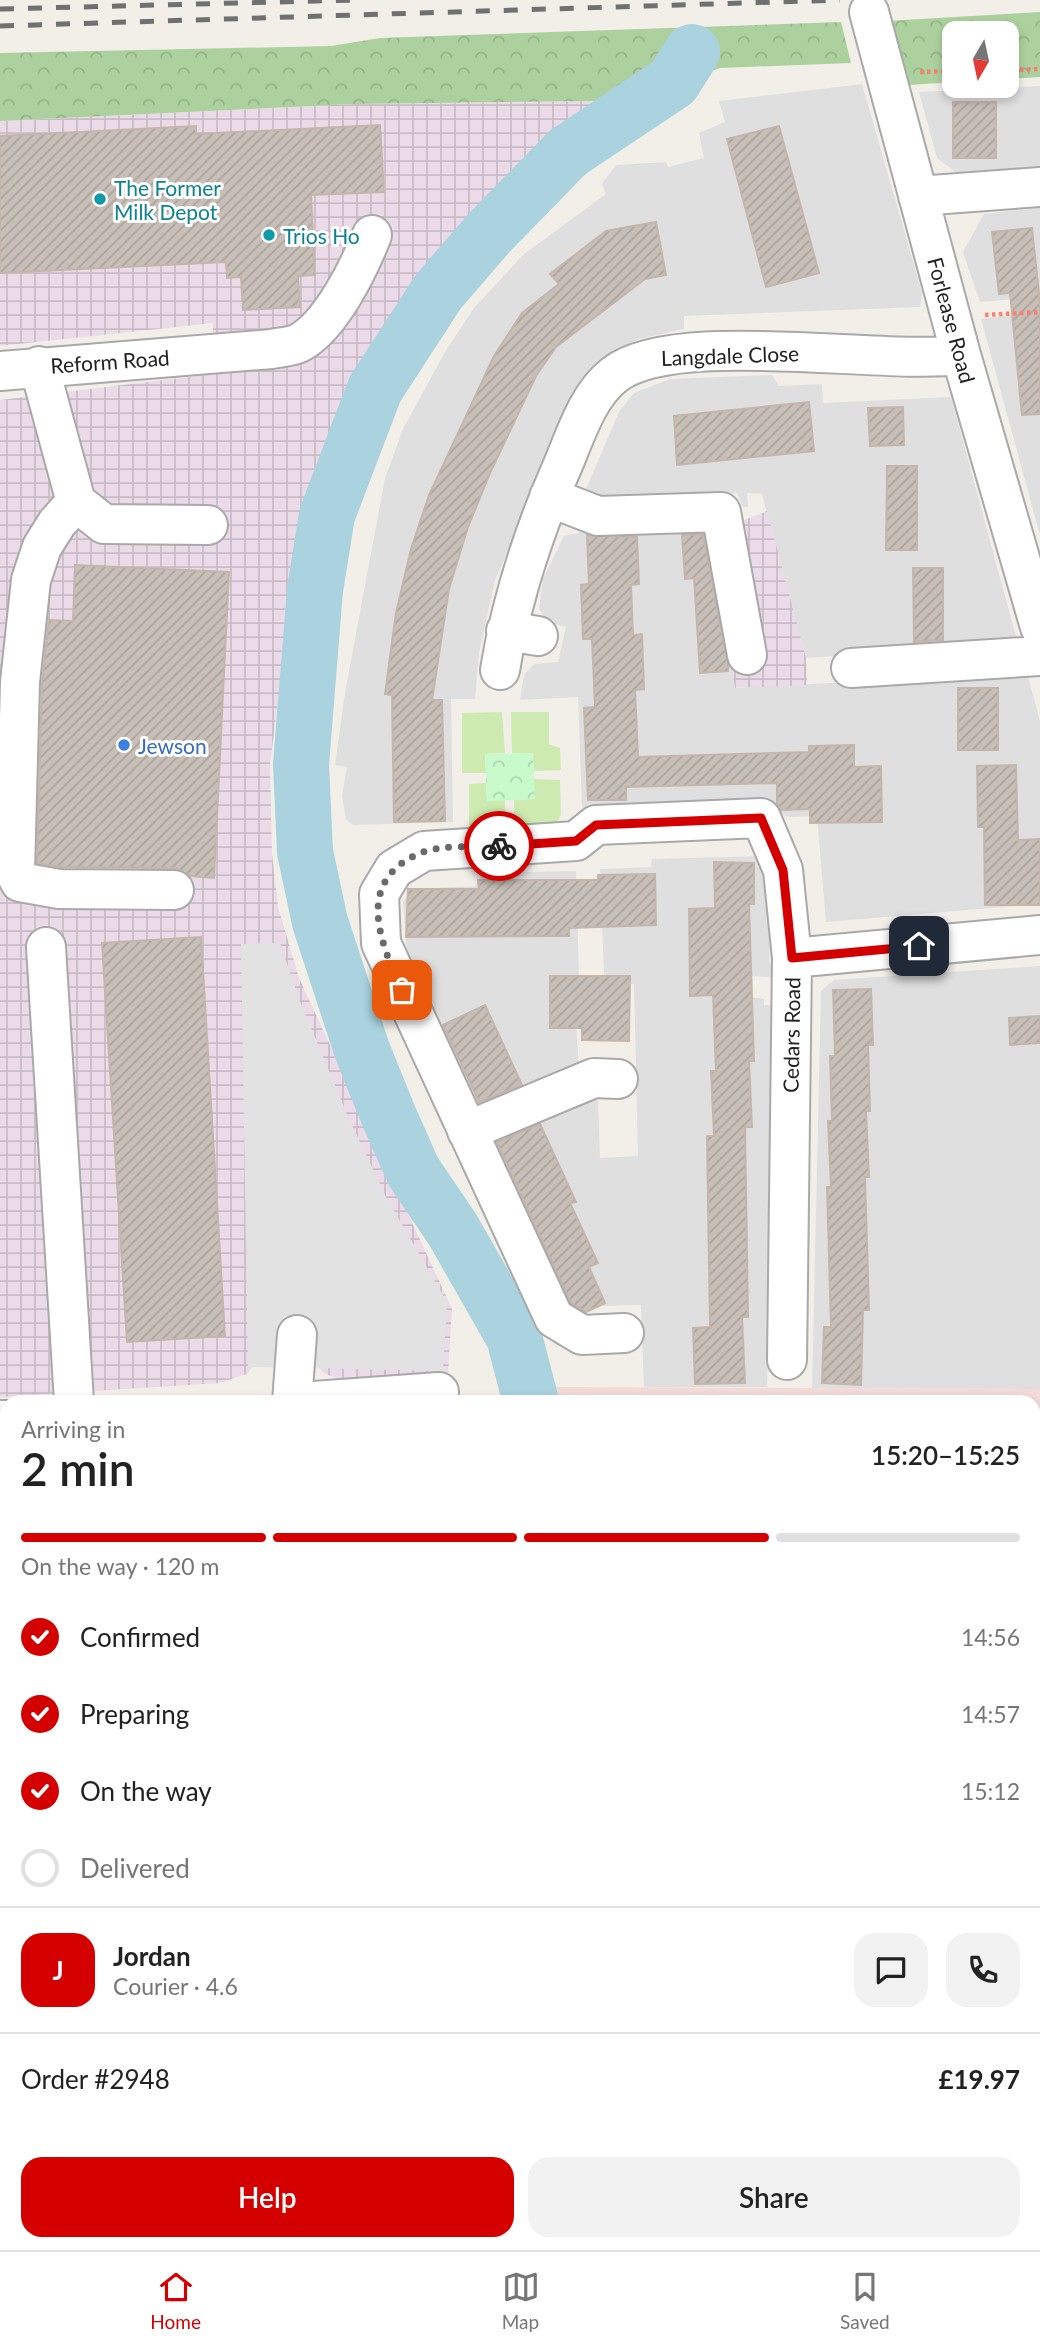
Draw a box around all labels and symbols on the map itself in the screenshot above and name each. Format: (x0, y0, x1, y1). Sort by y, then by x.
north arrow (942, 21, 1018, 98)
place label: The Former Milk Depot (114, 175, 221, 224)
marker: The Former Milk Depot (92, 191, 108, 207)
place label: Trios Ho (283, 223, 360, 248)
marker: Trios Ho (261, 227, 277, 243)
street label: Forlease Road (923, 254, 981, 386)
street label: Langdale Close (660, 340, 800, 370)
street label: Reform Road (50, 344, 170, 378)
place label: Jewson (138, 733, 207, 758)
marker: Jewson (116, 737, 132, 753)
courier (464, 811, 534, 881)
pin (889, 916, 949, 976)
pin (372, 960, 432, 1020)
street label: Cedars Road (777, 977, 805, 1093)

